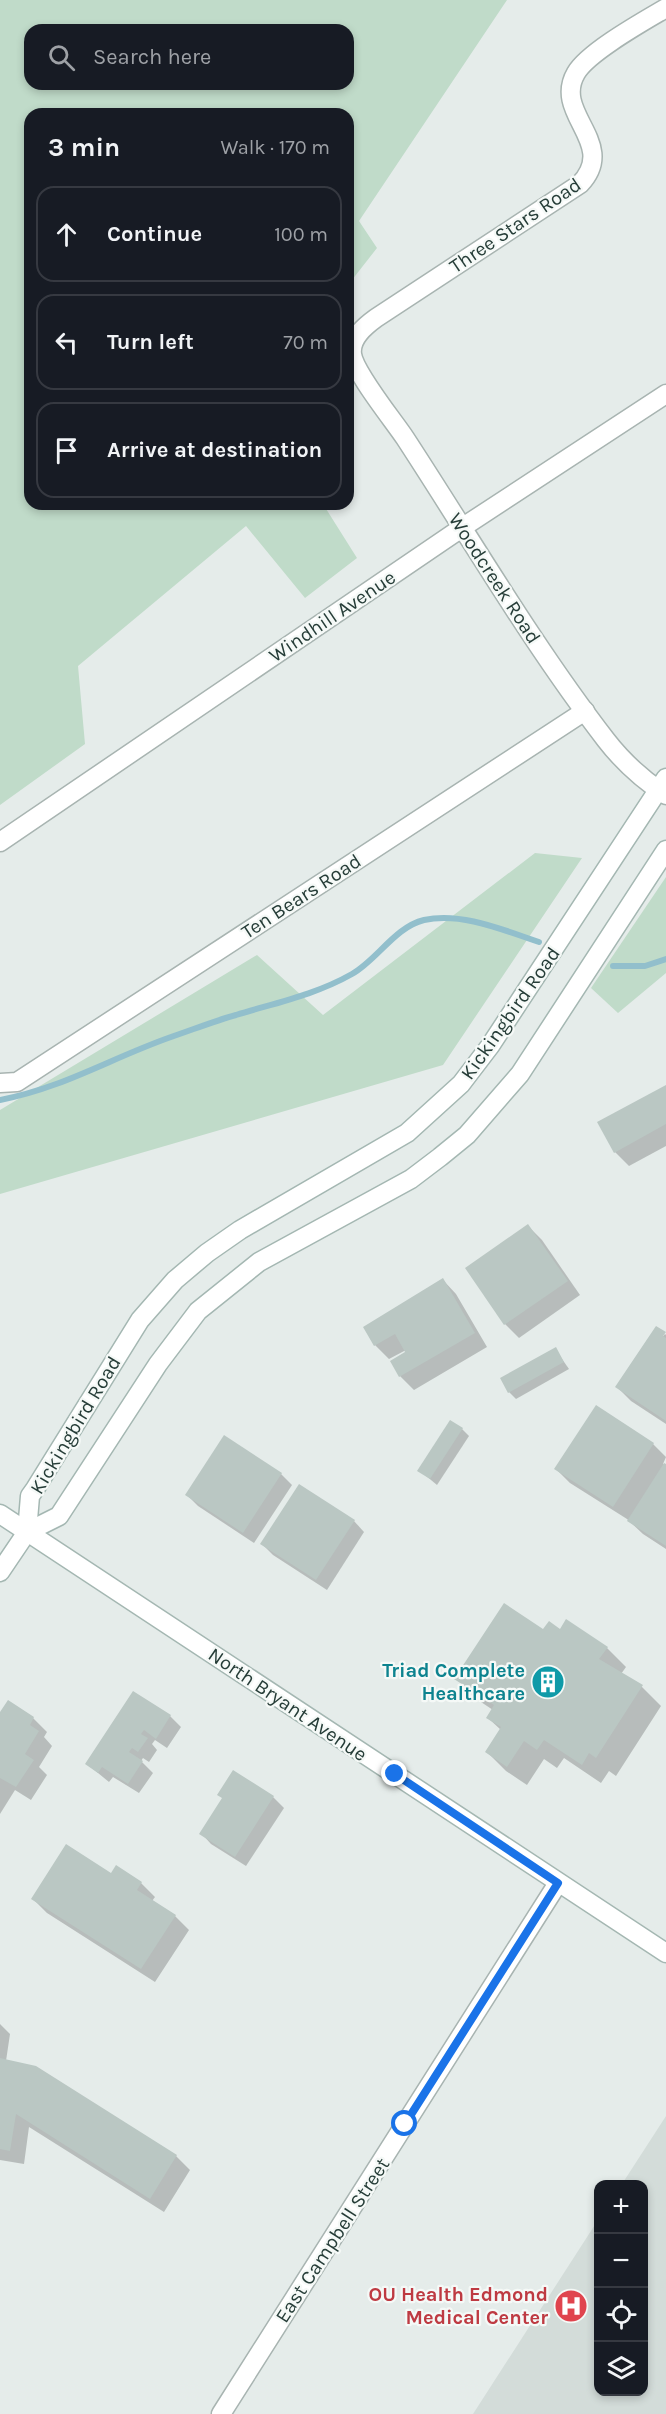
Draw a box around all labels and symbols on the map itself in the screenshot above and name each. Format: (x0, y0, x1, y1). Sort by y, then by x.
street label: Three Stars Road (445, 173, 585, 278)
street label: Woodcreek Road (444, 509, 545, 648)
street label: Windhill Avenue (265, 566, 400, 667)
street label: Ten Bears Road (237, 849, 365, 944)
street label: Kickingbird Road (456, 943, 565, 1084)
street label: Kickingbird Road (25, 1352, 126, 1498)
street label: North Bryant Avenue (204, 1643, 371, 1766)
place label: Triad Complete Healthcare (382, 1659, 525, 1705)
building icon: Triad Complete Healthcare (530, 1664, 566, 1700)
route end (381, 1760, 407, 1786)
route start (391, 2110, 417, 2136)
street label: East Campbell Street (271, 2153, 395, 2327)
place label: OU Health Edmond Medical Center (369, 2283, 548, 2329)
hospital icon: OU Health Edmond Medical Center (553, 2288, 589, 2324)

